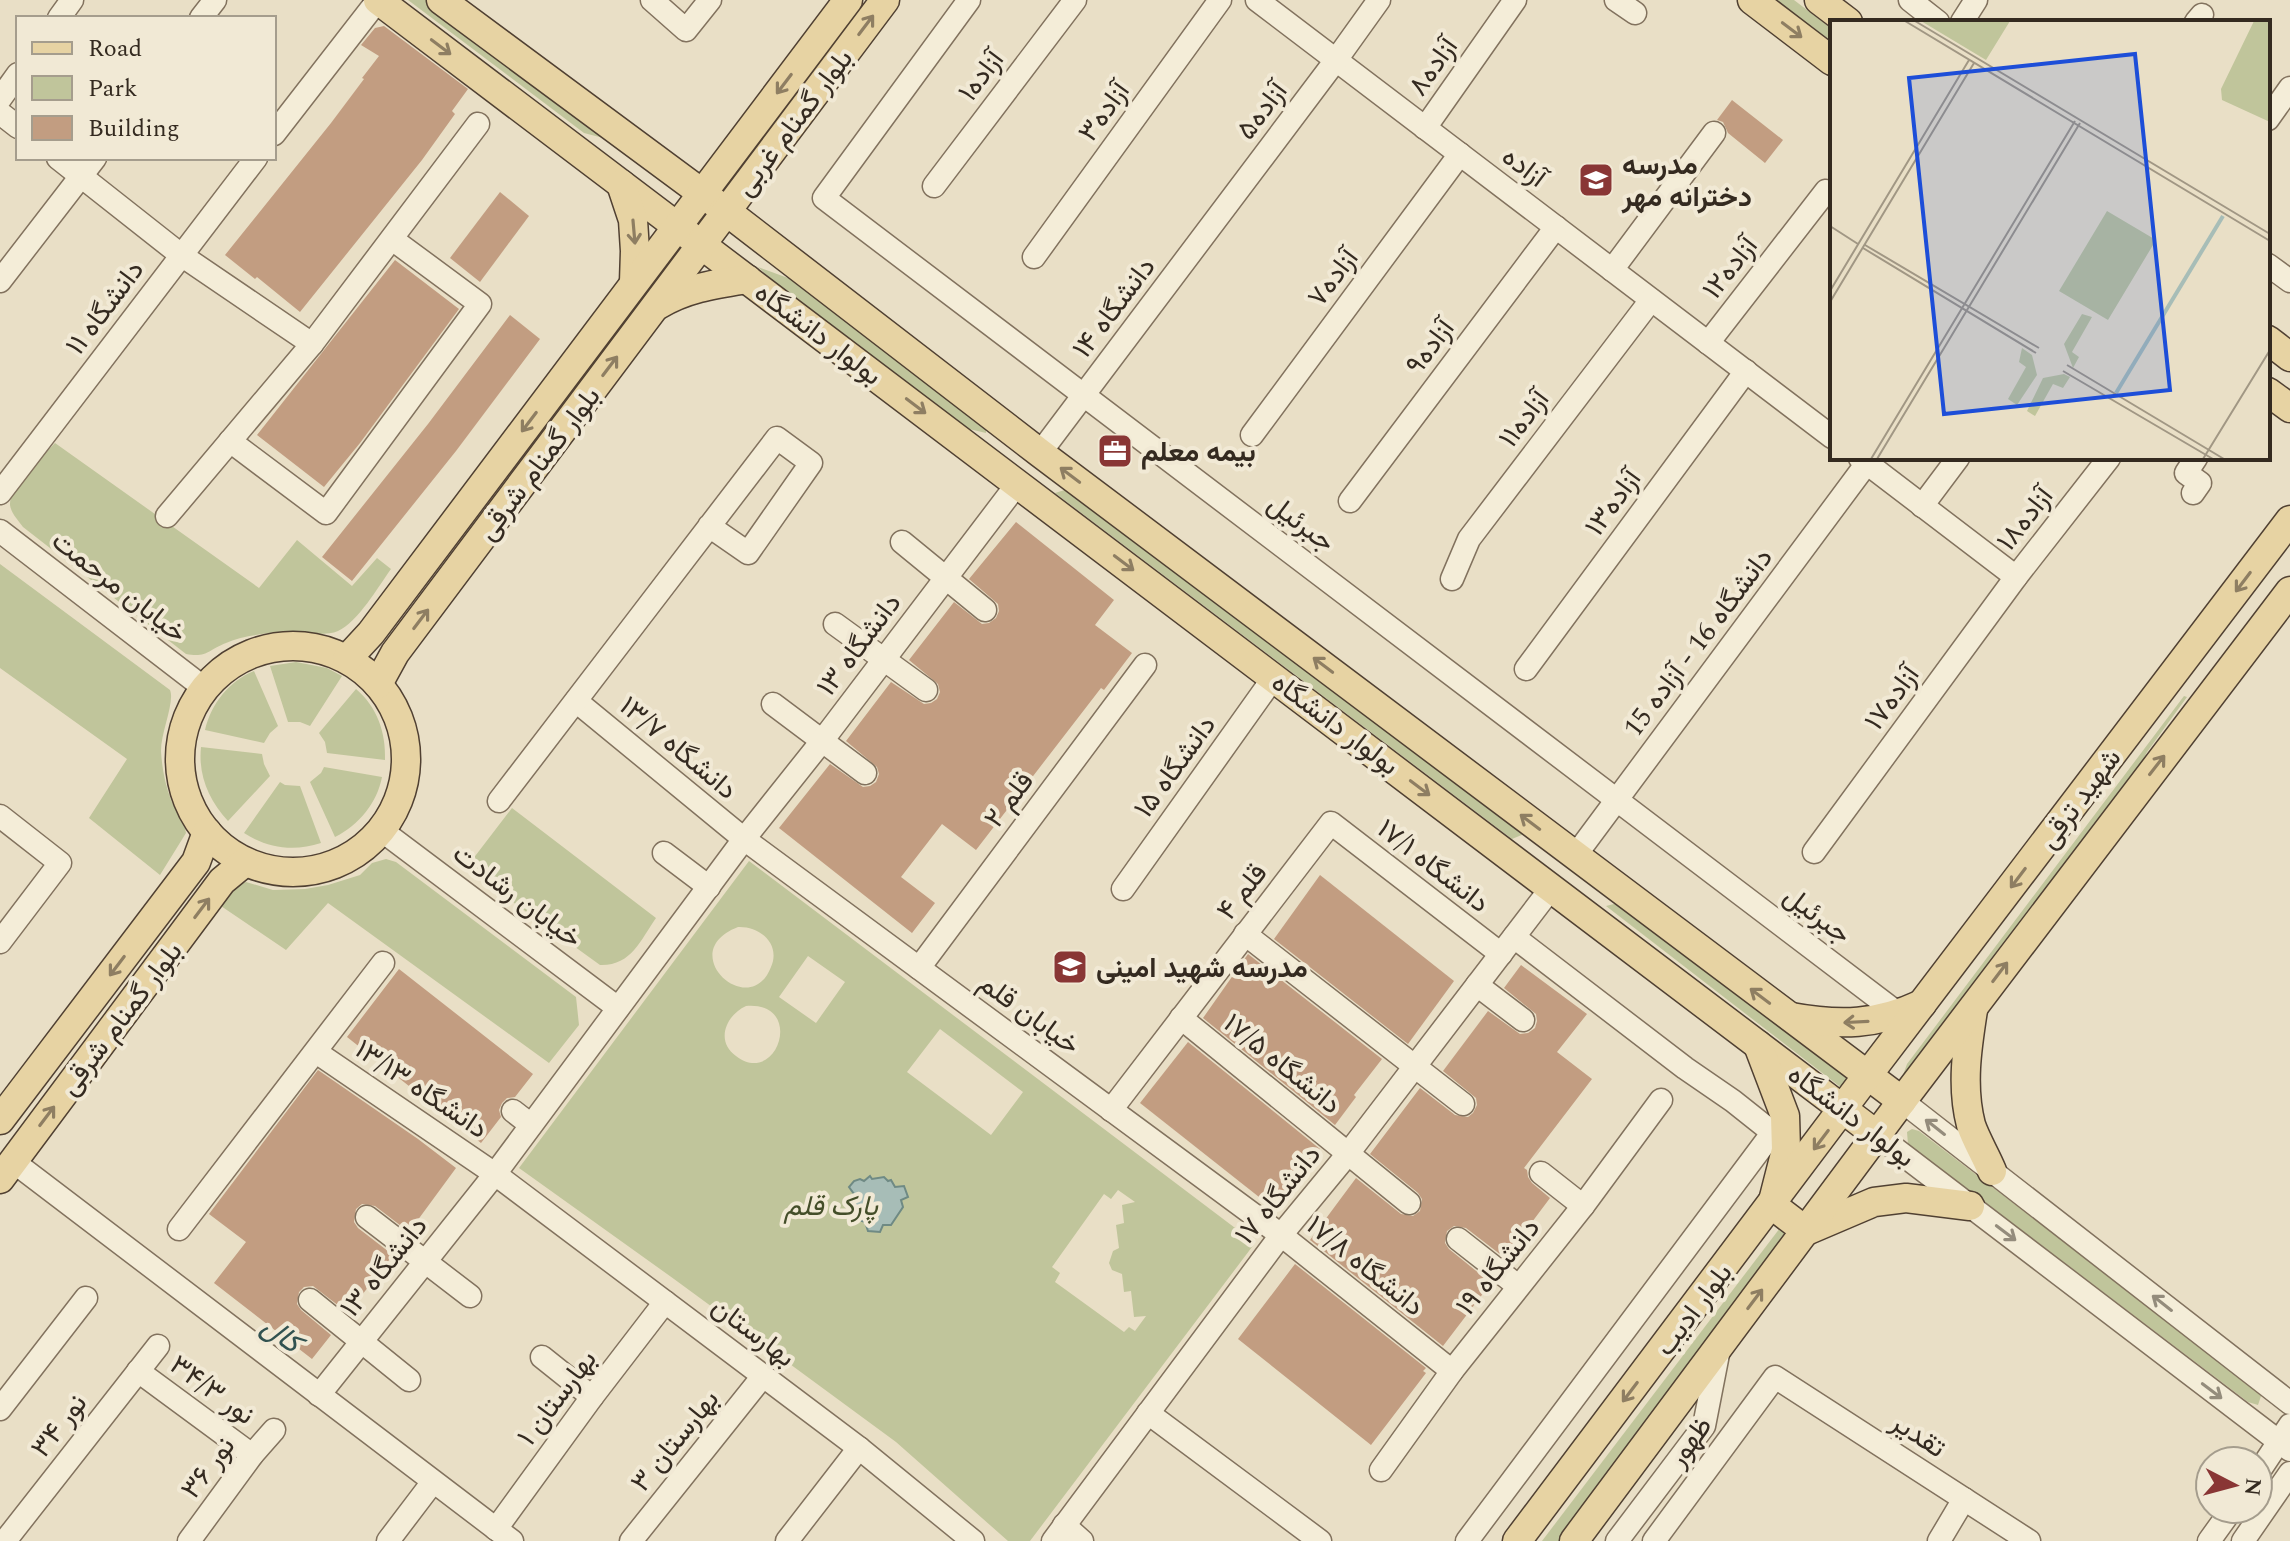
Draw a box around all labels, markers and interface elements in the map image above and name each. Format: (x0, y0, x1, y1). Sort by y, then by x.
one-way arrow (858, 15, 875, 36)
legend (16, 16, 276, 160)
inset map (1830, 20, 2270, 460)
one-way arrow (1781, 22, 1802, 39)
street label: آزاده۸ (1397, 26, 1471, 105)
text: Road (88, 31, 142, 67)
one-way arrow (429, 39, 451, 56)
street label: آزاده۱ (947, 39, 1016, 111)
street label: بلوار گمنام غربی (724, 40, 864, 206)
text: Park (88, 71, 138, 107)
street label: آزاده۳ (1068, 71, 1142, 151)
street label: آزاده۵ (1226, 71, 1300, 149)
one-way arrow (775, 73, 792, 95)
text: Building (88, 111, 180, 147)
street label: آزاده (1492, 136, 1558, 200)
place label: مدرسه دخترانه مهر (1621, 144, 1752, 219)
school or university icon: مدرسه دخترانه مهر (1577, 161, 1615, 199)
one-way arrow (626, 218, 641, 245)
street label: آزاده۱۲ (1692, 225, 1770, 309)
street label: آزاده۷ (1297, 238, 1371, 316)
street label: دانشگاه ۱۴ (1062, 248, 1167, 368)
street label: دانشگاه ۱۱ (55, 251, 155, 365)
street label: بولوار دانشگاه (745, 272, 891, 397)
street label: آزاده۹ (1395, 308, 1467, 384)
one-way arrow (601, 356, 618, 377)
street label: بلوار گمنام شرقی (467, 378, 612, 550)
street label: آزاده۱۱ (1488, 379, 1562, 457)
one-way arrow (905, 398, 926, 415)
one-way arrow (521, 411, 538, 432)
place label: بیمه معلم (1141, 431, 1256, 474)
office icon: بیمه معلم (1096, 432, 1134, 470)
street label: آزاده۱۳ (1574, 458, 1654, 545)
one-way arrow (1060, 467, 1081, 484)
street label: آزاده۱۸ (1986, 475, 2066, 560)
street label: جبرئیل (1258, 483, 1344, 563)
street label: خیابان مرحمت (42, 520, 196, 654)
street label: دانشگاه 16 - آزاده 15 (1612, 539, 1784, 747)
one-way arrow (1113, 554, 1134, 571)
one-way arrow (2234, 571, 2251, 592)
street label: دانشگاه ۱۳ (806, 584, 912, 706)
one-way arrow (412, 609, 429, 630)
street label: آزاده۱۷ (1854, 654, 1932, 740)
one-way arrow (1312, 657, 1334, 674)
street label: بولوار دانشگاه (1262, 662, 1408, 787)
street label: دانشگاه ۱۳/۷ (609, 686, 747, 811)
street label: دانشگاه ۱۵ (1123, 707, 1227, 827)
street label: شهید ترقی (2028, 739, 2132, 858)
one-way arrow (2149, 755, 2166, 776)
street label: قلم ۲ (974, 763, 1045, 837)
one-way arrow (1409, 779, 1430, 796)
street label: دانشگاه ۱۷/۱ (1367, 808, 1499, 924)
one-way arrow (1520, 813, 1541, 830)
street label: خیابان رشادت (443, 833, 591, 959)
street label: قلم ۴ (1206, 854, 1278, 930)
one-way arrow (2010, 867, 2026, 889)
street label: جبرئیل (1774, 875, 1860, 955)
one-way arrow (194, 898, 211, 919)
street label: بلوار گمنام شرقی (49, 933, 194, 1105)
place label: مدرسه شهید امینی (1096, 947, 1308, 990)
school or university icon: مدرسه شهید امینی (1051, 948, 1089, 986)
one-way arrow (108, 955, 125, 976)
street label: خیابان قلم (969, 962, 1089, 1066)
one-way arrow (1991, 962, 2008, 983)
one-way arrow (1750, 987, 1771, 1004)
street label: دانشگاه ۱۷/۵ (1214, 1003, 1350, 1125)
one-way arrow (1843, 1015, 1870, 1030)
street label: دانشگاه ۱۳/۱۳ (346, 1029, 497, 1150)
street label: بولوار دانشگاه (1778, 1054, 1924, 1179)
one-way arrow (38, 1106, 55, 1127)
one-way arrow (1925, 1118, 1946, 1135)
one-way arrow (1812, 1128, 1829, 1150)
street label: دانشگاه ۱۷ (1224, 1136, 1332, 1254)
park label: پارک قلم (783, 1185, 879, 1228)
street label: دانشگاه ۱۷/۸ (1297, 1205, 1433, 1327)
street label: دانشگاه ۱۳ (330, 1207, 439, 1327)
street label: دانشگاه ۱۹ (1445, 1209, 1551, 1325)
one-way arrow (1995, 1225, 2016, 1242)
street label: بلوار ادیب (1645, 1254, 1744, 1366)
street label: بهارستان (702, 1286, 804, 1378)
one-way arrow (1746, 1289, 1763, 1310)
one-way arrow (2152, 1295, 2173, 1312)
water label: کال (251, 1304, 315, 1368)
street label: بهارستان ۱ (507, 1341, 608, 1455)
street label: نور ۳۴/۳ (160, 1344, 264, 1436)
street label: بهارستان ۳ (620, 1380, 730, 1502)
one-way arrow (1622, 1380, 1639, 1402)
one-way arrow (2201, 1383, 2222, 1400)
street label: نور ۳۴ (20, 1385, 98, 1467)
street label: تقدیر (1881, 1401, 1954, 1469)
street label: ظهور (1656, 1407, 1724, 1477)
street label: نور ۳۶ (170, 1427, 246, 1508)
north arrow (2194, 1445, 2274, 1525)
text: N (2235, 1476, 2270, 1498)

